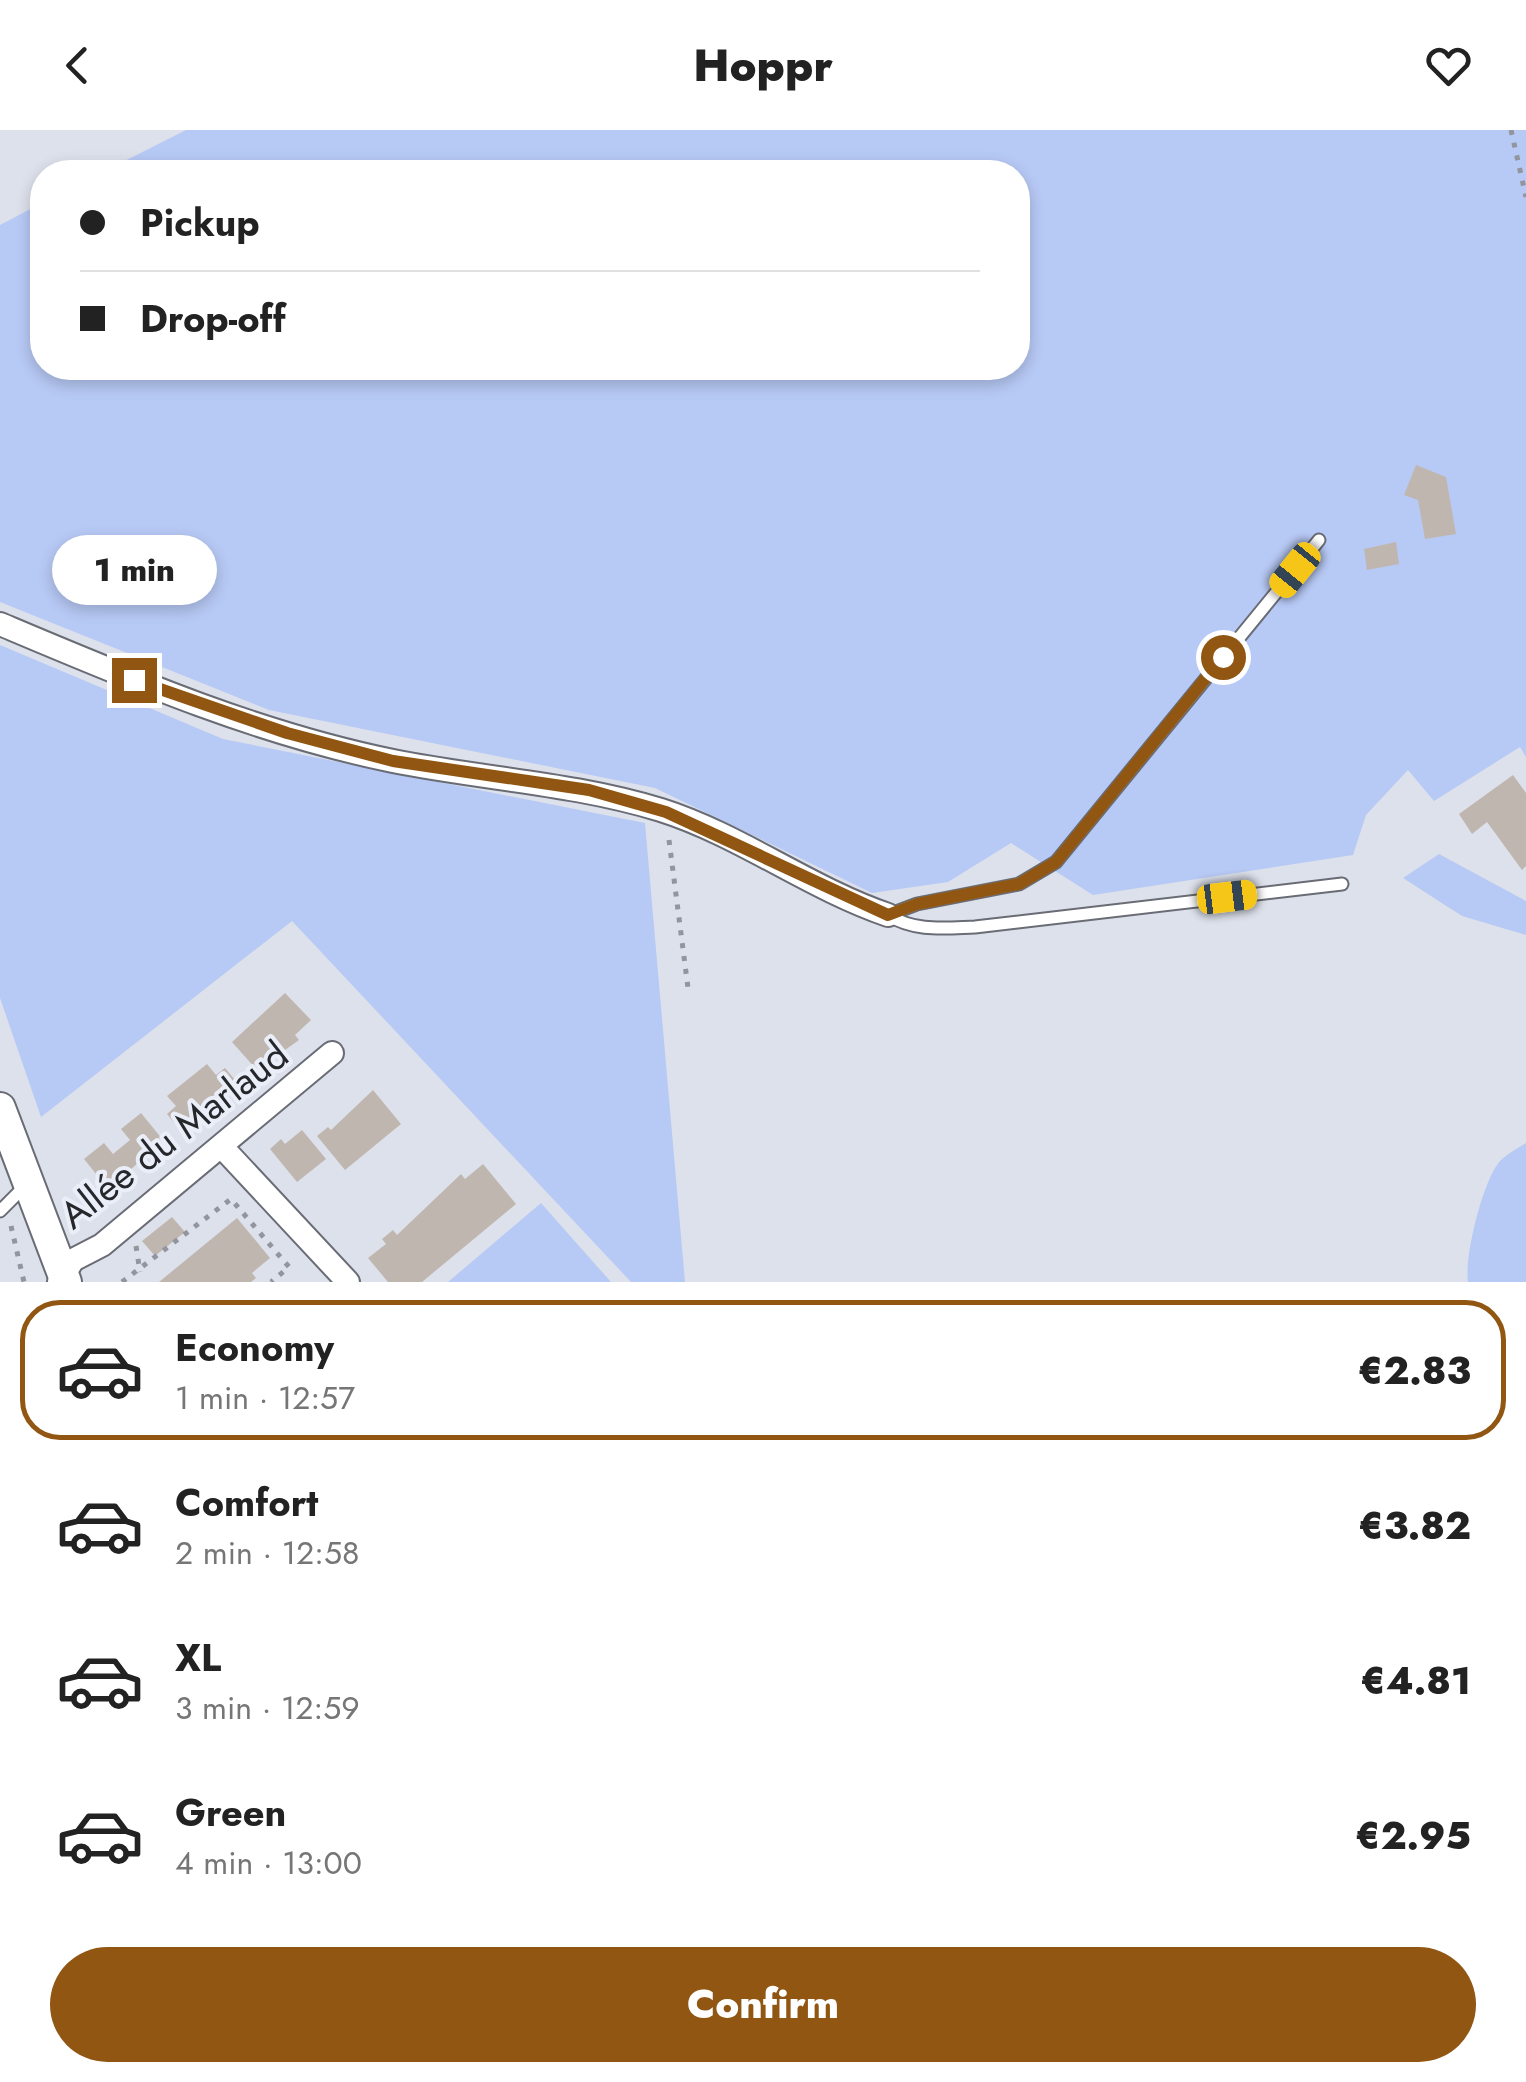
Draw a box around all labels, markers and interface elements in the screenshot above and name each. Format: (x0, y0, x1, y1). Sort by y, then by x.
text: Hoppr (693, 33, 833, 98)
icon: back (50, 38, 105, 93)
icon: heart (1421, 38, 1476, 93)
text: Pickup (140, 195, 260, 250)
text: Drop-off (140, 291, 286, 346)
callout: 1 min (52, 535, 216, 605)
car (1264, 537, 1326, 603)
text: 1 min (94, 547, 175, 593)
route start (1201, 635, 1246, 680)
route end (112, 658, 157, 703)
car (1195, 878, 1259, 916)
street label: Allée du Marlaud (48, 1028, 300, 1241)
text: Economy (175, 1320, 334, 1375)
icon: car (55, 1325, 145, 1415)
text: €2.83 (1358, 1343, 1471, 1398)
text: 1 min · 12:57 (175, 1375, 355, 1421)
text: Comfort (175, 1475, 318, 1530)
icon: car (55, 1480, 145, 1570)
text: €3.82 (1358, 1498, 1471, 1553)
text: 2 min · 12:58 (175, 1530, 359, 1576)
text: XL (175, 1630, 221, 1685)
icon: car (55, 1635, 145, 1725)
text: €4.81 (1360, 1653, 1471, 1708)
text: 3 min · 12:59 (175, 1685, 360, 1731)
text: Green (175, 1785, 286, 1840)
icon: car (55, 1790, 145, 1880)
text: €2.95 (1355, 1808, 1471, 1863)
text: 4 min · 13:00 (175, 1840, 362, 1886)
button: Confirm (50, 1947, 1476, 2062)

